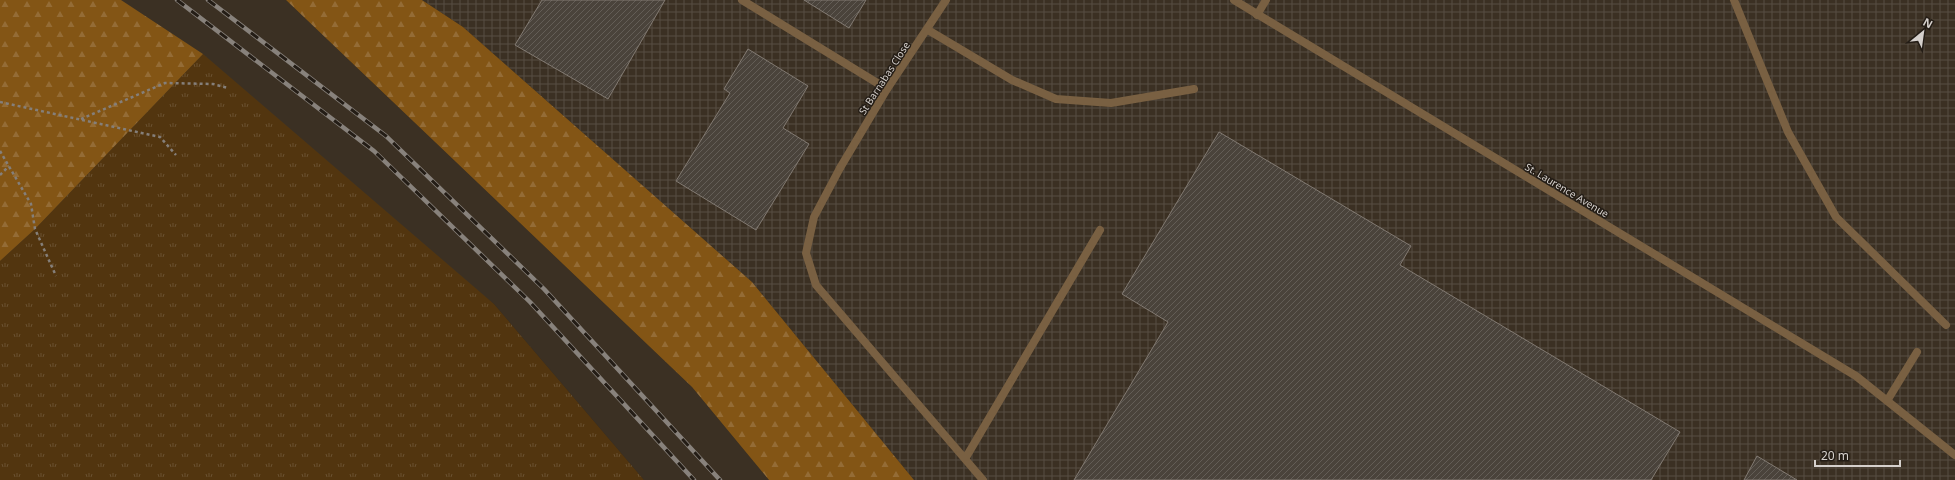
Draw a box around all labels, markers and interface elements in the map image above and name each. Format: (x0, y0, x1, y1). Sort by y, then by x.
north arrow (1903, 12, 1943, 52)
text: N (1921, 14, 1936, 32)
street label: St Barnabas Close (855, 39, 913, 117)
street label: St. Laurence Avenue (1523, 159, 1612, 221)
scale bar (1815, 442, 1900, 468)
text: 20 m (1821, 447, 1849, 464)

